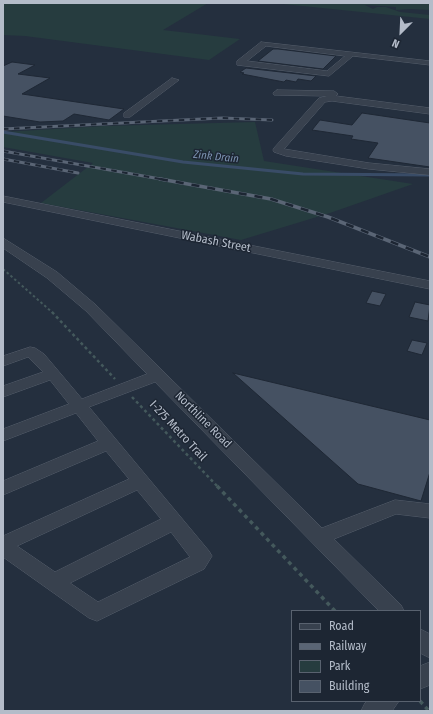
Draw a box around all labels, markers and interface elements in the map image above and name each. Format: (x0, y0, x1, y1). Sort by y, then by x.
north arrow (381, 12, 421, 52)
text: N (390, 36, 402, 51)
water label: Zink Drain (193, 148, 239, 166)
street label: Wabash Street (180, 228, 252, 256)
street label: Northline Road (172, 389, 234, 451)
street label: I-275 Metro Trail (146, 398, 210, 464)
legend (291, 610, 421, 702)
text: Road (329, 619, 354, 633)
text: Railway (329, 639, 366, 653)
text: Park (329, 659, 350, 673)
text: Building (329, 679, 369, 693)

